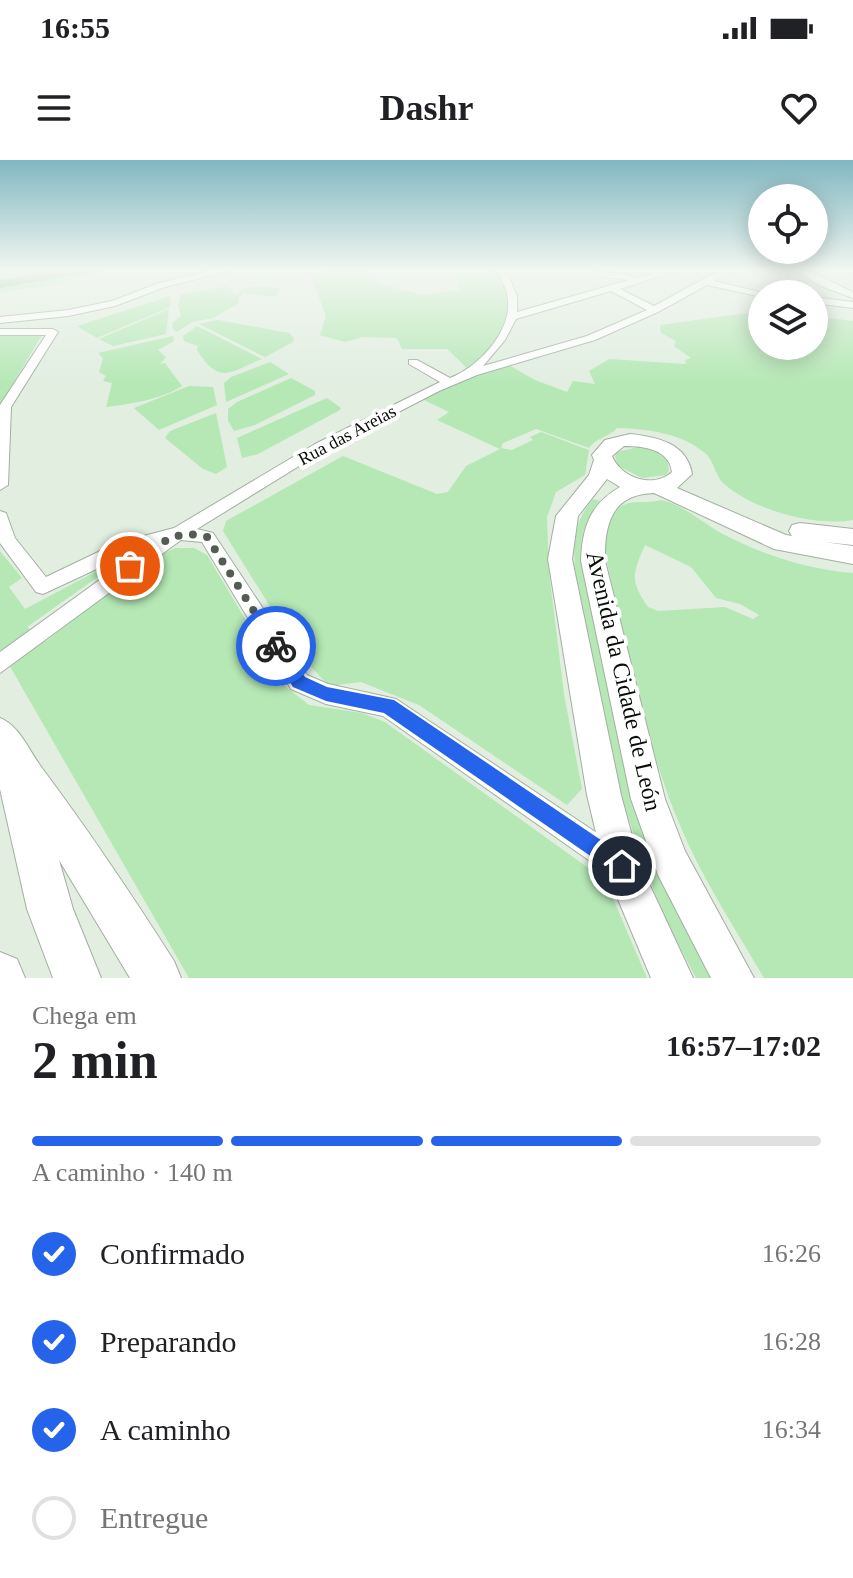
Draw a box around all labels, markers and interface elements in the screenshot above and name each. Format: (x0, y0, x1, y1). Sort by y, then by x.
text: 16:55 (40, 11, 110, 44)
icon: menu (32, 86, 76, 130)
icon: heart (777, 86, 821, 130)
text: Dashr (379, 88, 474, 128)
map controls (748, 184, 828, 360)
button: locate (748, 184, 828, 264)
button: layers (748, 280, 828, 360)
street label: Rua das Areias (295, 401, 399, 469)
pin (96, 532, 164, 600)
icon: bag (108, 544, 152, 588)
street label: Avenida da Cidade de León (581, 548, 667, 814)
courier (236, 606, 316, 686)
icon: bike (254, 624, 298, 668)
pin (588, 832, 656, 900)
icon: home (600, 844, 644, 888)
text: Chega em (32, 1001, 137, 1030)
text: 16:57–17:02 (666, 1029, 821, 1062)
text: 2 min (32, 1032, 158, 1089)
text: A caminho · 140 m (32, 1158, 233, 1187)
icon: check (32, 1232, 76, 1276)
text: Confirmado (100, 1237, 245, 1270)
text: 16:26 (762, 1239, 821, 1268)
icon: check (32, 1320, 76, 1364)
text: Preparando (100, 1325, 237, 1358)
text: 16:28 (762, 1327, 821, 1356)
icon: check (32, 1408, 76, 1452)
text: A caminho (100, 1413, 231, 1446)
text: 16:34 (762, 1415, 821, 1444)
text: Entregue (100, 1501, 208, 1534)

